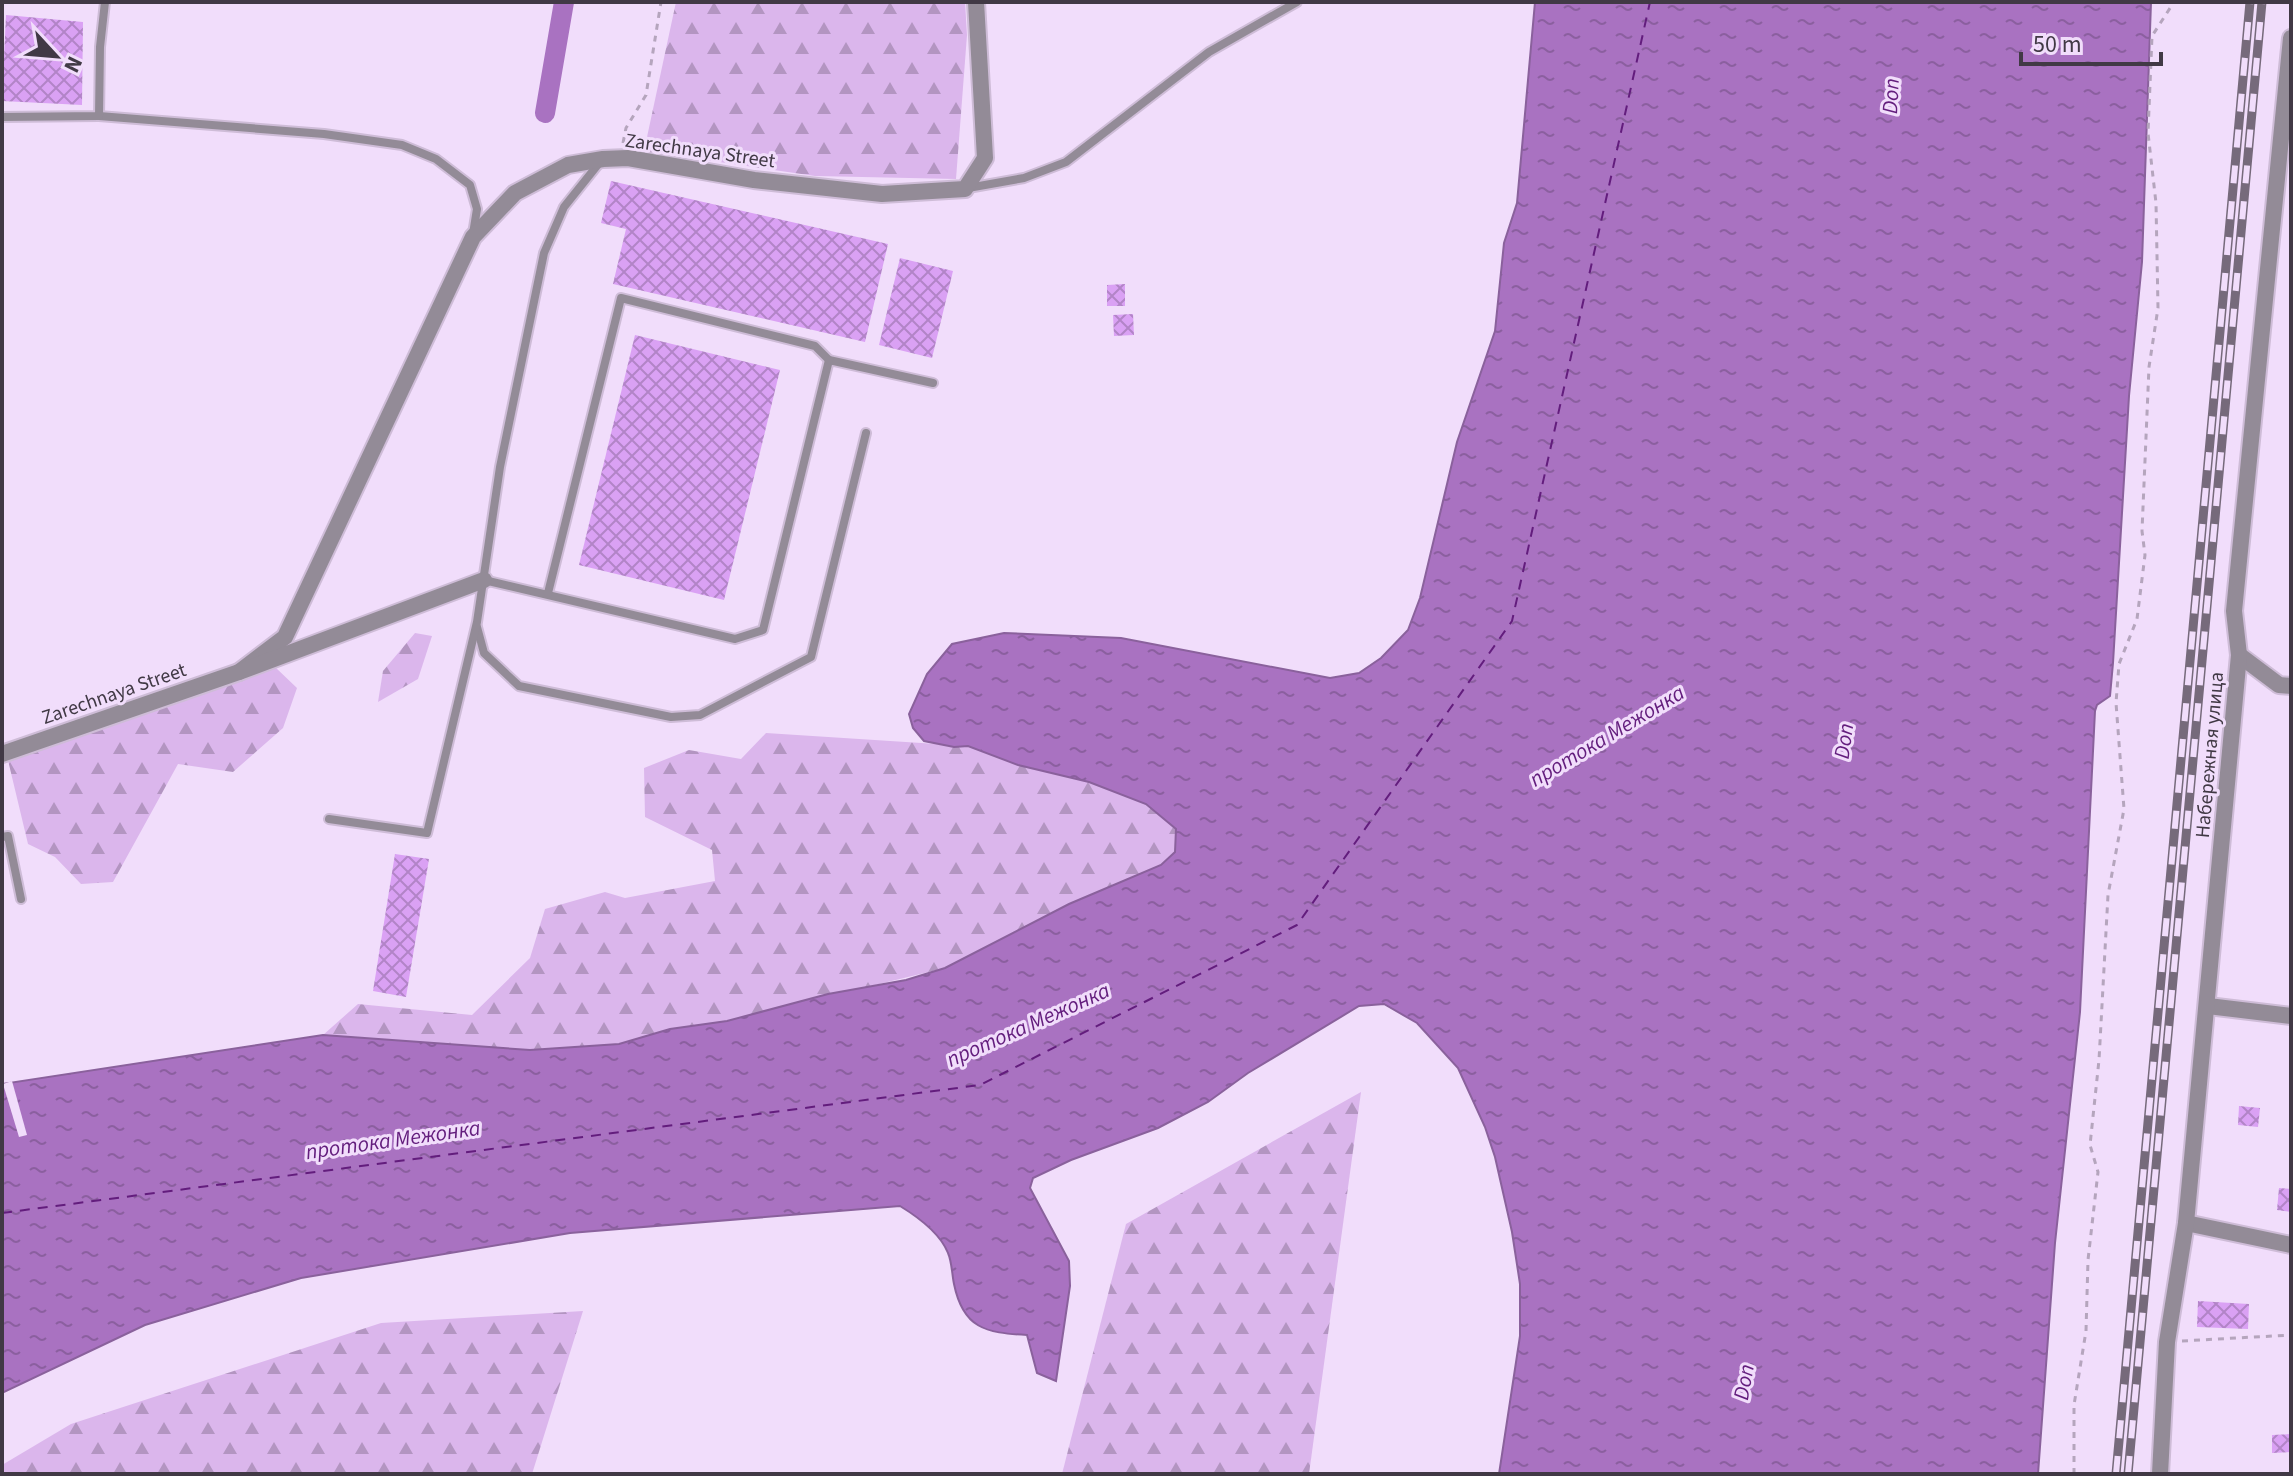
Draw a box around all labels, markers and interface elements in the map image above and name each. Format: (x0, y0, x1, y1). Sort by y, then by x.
north arrow (16, 16, 96, 96)
scale bar (2021, 16, 2161, 66)
text: 50 m (2033, 27, 2082, 62)
text: N (55, 51, 91, 78)
water label: Don (1874, 77, 1908, 115)
street label: Zarechnaya Street (623, 127, 777, 175)
street label: Zarechnaya Street (38, 656, 190, 732)
street label: Набережная улица (2189, 671, 2231, 839)
water label: протока Межонка (1523, 677, 1691, 795)
water label: Don (1826, 721, 1862, 761)
water label: протока Межонка (941, 974, 1115, 1075)
water label: протока Межонка (304, 1112, 483, 1168)
water label: Don (1725, 1362, 1763, 1402)

